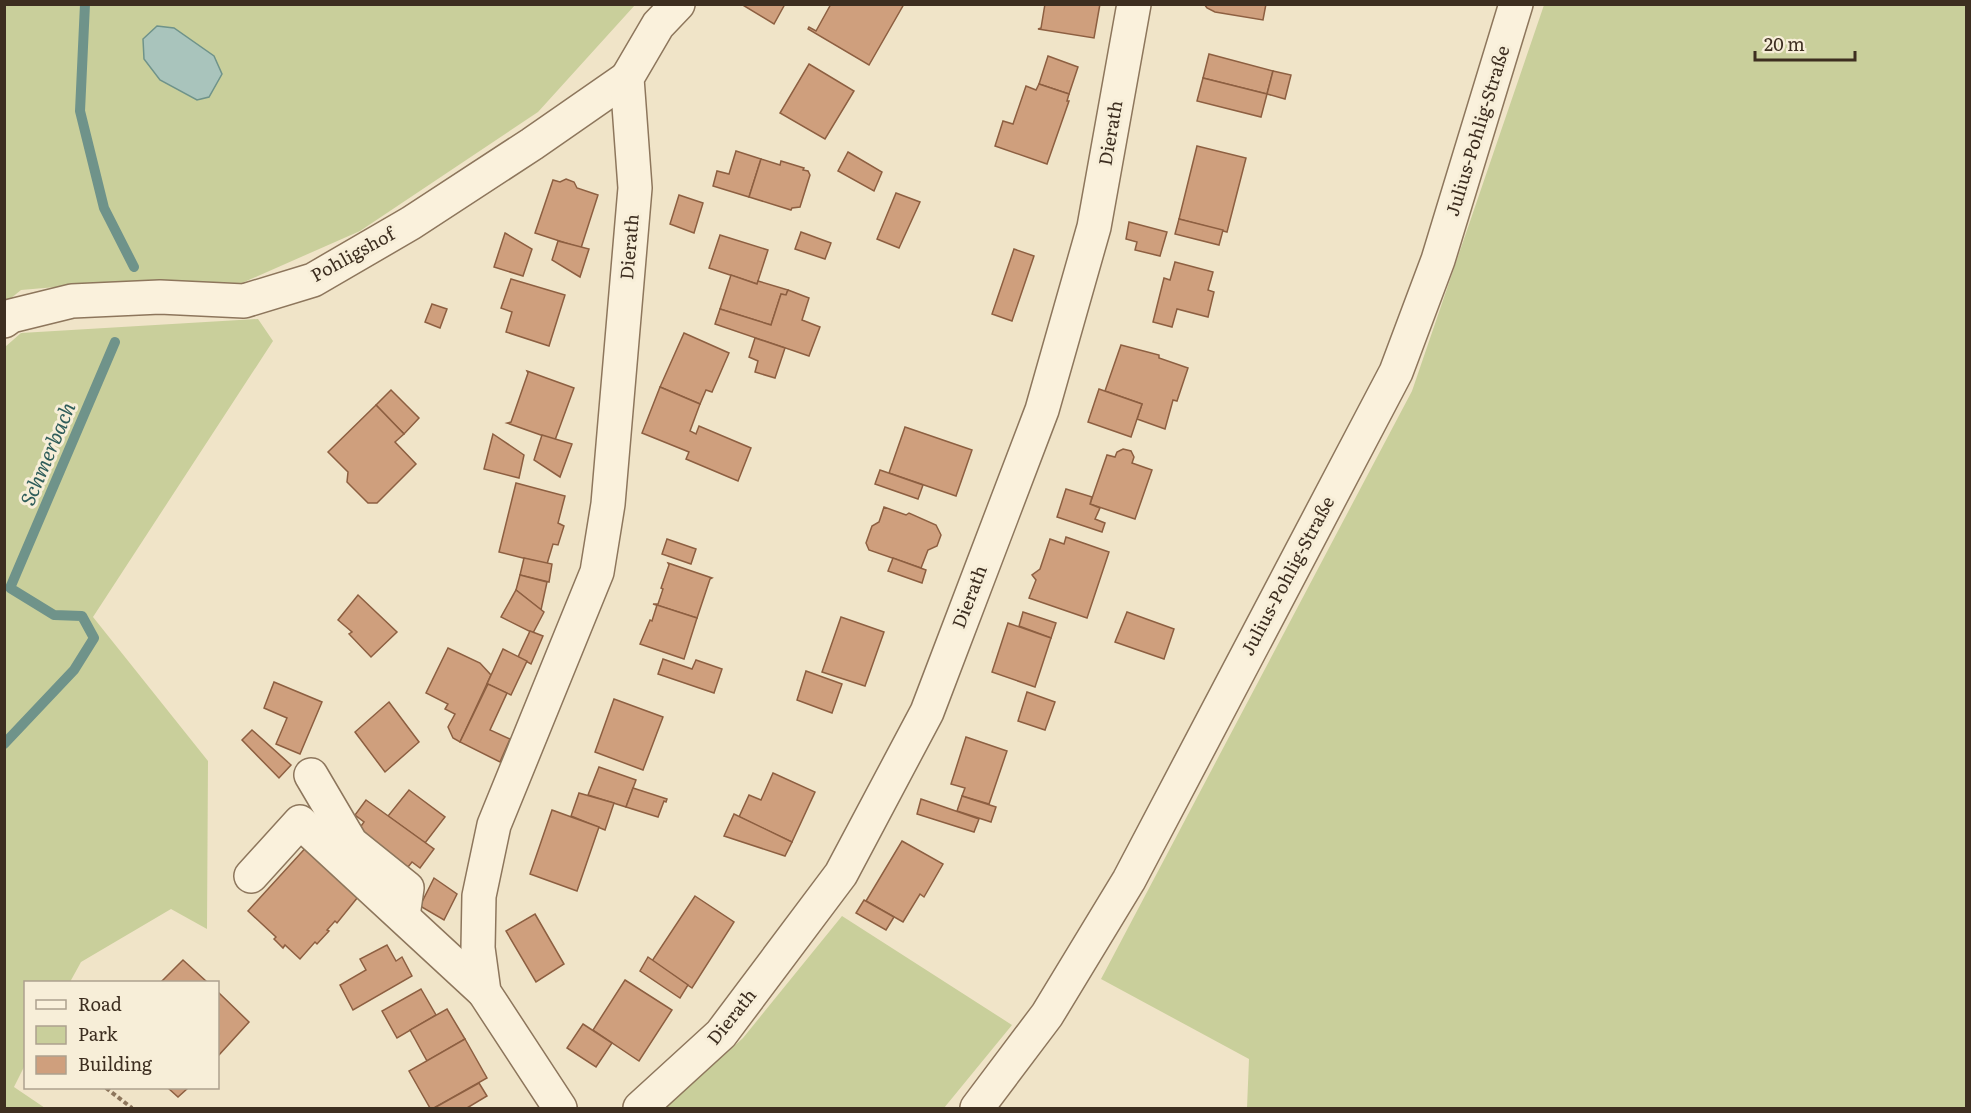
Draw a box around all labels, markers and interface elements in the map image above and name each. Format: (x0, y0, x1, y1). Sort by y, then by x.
scale bar (1755, 24, 1856, 62)
text: 20 m (1764, 30, 1805, 57)
street label: Julius-Pohlig-Straße (1438, 42, 1515, 219)
street label: Dierath (1091, 98, 1129, 167)
street label: Dierath (612, 213, 645, 281)
street label: Pohligshof (305, 219, 401, 288)
water label: Schmerbach (11, 397, 82, 510)
street label: Julius-Pohlig-Straße (1233, 491, 1340, 660)
street label: Dierath (944, 561, 993, 632)
legend (24, 981, 219, 1089)
street label: Dierath (700, 982, 762, 1050)
text: Road (78, 990, 122, 1017)
text: Park (78, 1020, 119, 1047)
text: Building (78, 1050, 153, 1077)

